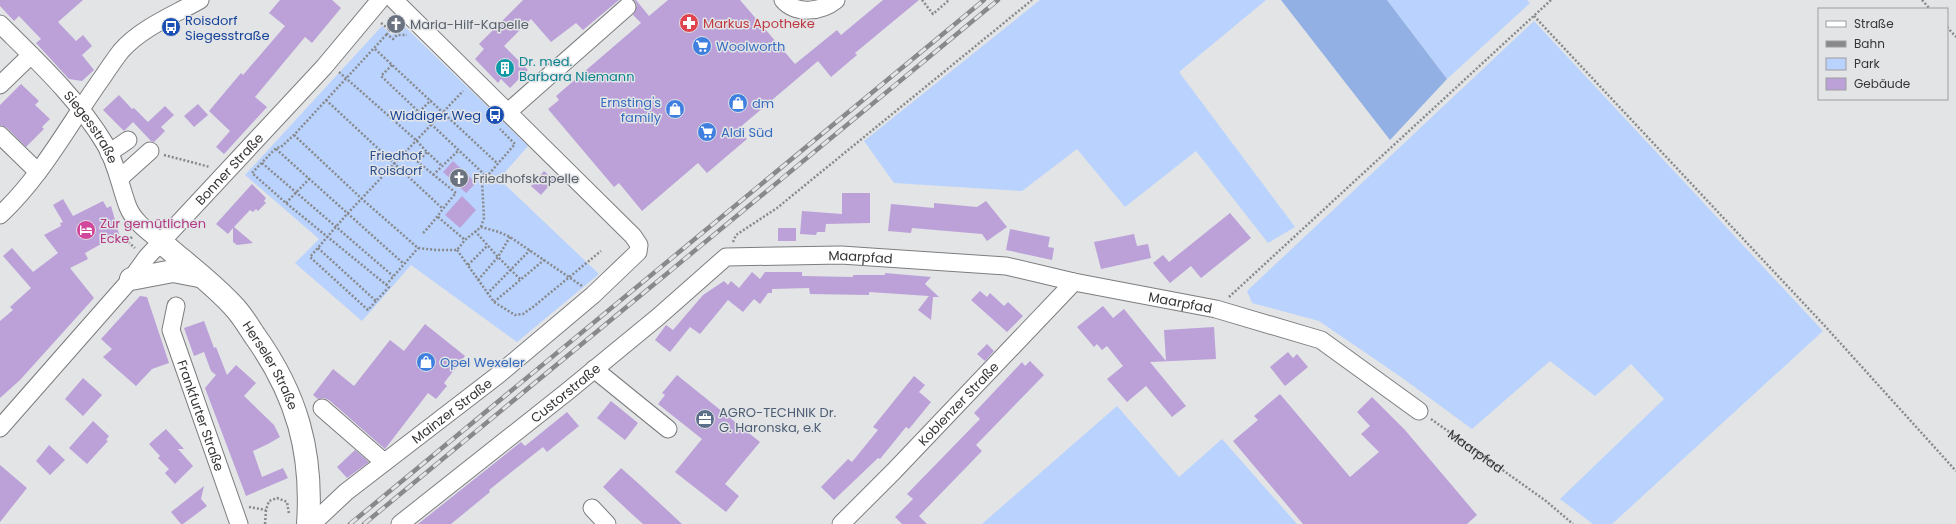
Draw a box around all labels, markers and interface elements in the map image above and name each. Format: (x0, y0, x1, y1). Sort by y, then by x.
legend (1818, 8, 1948, 100)
place label: Roisdorf Siegesstraße (185, 11, 270, 45)
pharmacy icon: Markus Apotheke (678, 12, 700, 34)
church icon: Maria-Hilf-Kapelle (385, 13, 407, 35)
place label: Markus Apotheke (703, 14, 815, 33)
place label: Maria-Hilf-Kapelle (410, 15, 529, 34)
text: Straße (1854, 15, 1894, 32)
bus stop icon: Roisdorf Siegesstraße (160, 16, 182, 38)
supermarket icon: Woolworth (691, 35, 713, 57)
text: Bahn (1854, 35, 1885, 52)
place label: Woolworth (716, 37, 785, 56)
place label: Dr. med. Barbara Niemann (519, 52, 635, 86)
text: Park (1854, 55, 1881, 72)
building icon: Dr. med. Barbara Niemann (494, 57, 516, 79)
text: Gebäude (1854, 75, 1910, 92)
street label: Siegesstraße (59, 87, 122, 166)
shop icon: dm (727, 92, 749, 114)
place label: Ernsting's family (600, 93, 662, 127)
place label: dm (752, 94, 774, 113)
shop icon: Ernsting's family (664, 98, 686, 120)
bus stop icon: Widdiger Weg (484, 104, 506, 126)
place label: Widdiger Weg (390, 106, 481, 125)
supermarket icon: Aldi Süd (696, 121, 718, 143)
place label: Aldi Süd (721, 123, 773, 142)
street label: Bonner Straße (191, 129, 268, 209)
park label: Friedhof Roisdorf (370, 146, 422, 180)
church icon: Friedhofskapelle (448, 167, 470, 189)
place label: Friedhofskapelle (473, 169, 579, 188)
place label: Zur gemütlichen Ecke (100, 214, 206, 248)
hotel icon: Zur gemütlichen Ecke (75, 219, 97, 241)
street label: Maarpfad (828, 246, 893, 268)
street label: Maarpfad (1147, 287, 1214, 318)
street label: Herseler Straße (238, 317, 302, 412)
shop icon: Opel Wexeler (415, 351, 437, 373)
place label: Opel Wexeler (440, 353, 525, 372)
street label: Frankfurter Straße (172, 357, 229, 474)
street label: Koblenzer Straße (914, 358, 1003, 450)
street label: Custorstraße (526, 359, 605, 427)
street label: Mainzer Straße (408, 374, 496, 448)
place label: AGRO-TECHNIK Dr. G. Haronska, e.K (719, 403, 837, 437)
office icon: AGRO-TECHNIK Dr. G. Haronska, e.K (694, 408, 716, 430)
street label: Maarpfad (1444, 425, 1507, 478)

